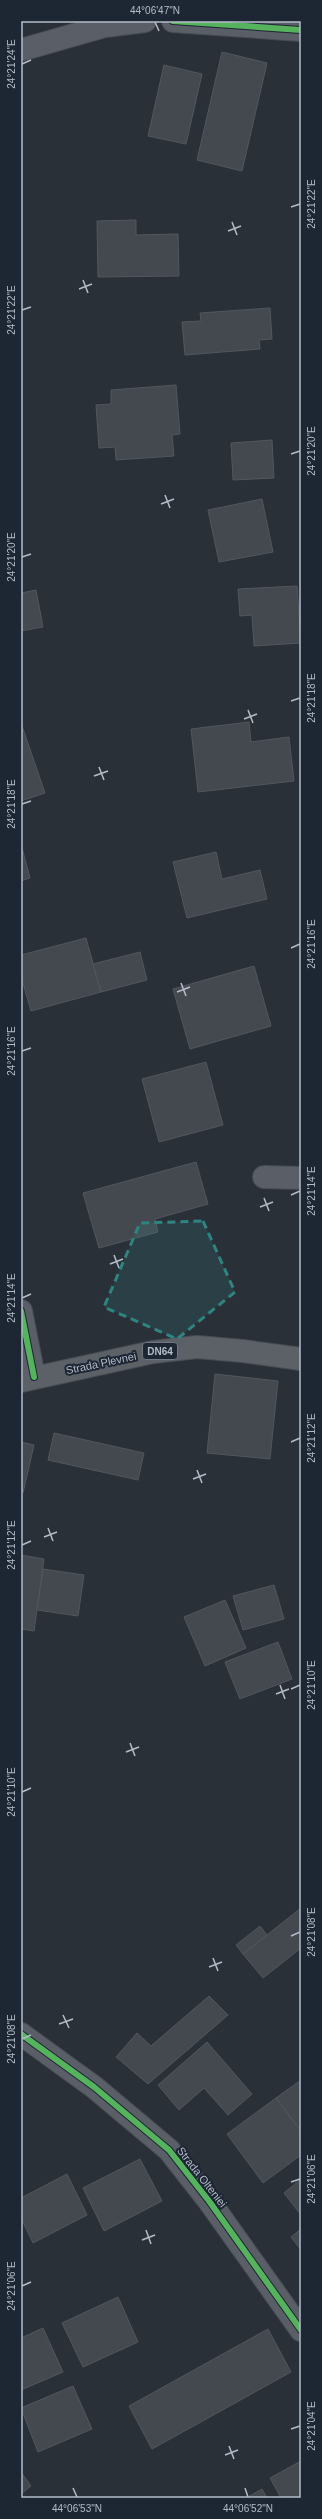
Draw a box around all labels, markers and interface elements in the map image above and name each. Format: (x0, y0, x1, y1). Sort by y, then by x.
text: 44°06'47"N (130, 5, 180, 16)
text: 24°21'24"E (6, 39, 17, 89)
text: 24°21'22"E (306, 179, 317, 229)
text: 24°21'22"E (6, 285, 17, 335)
text: 24°21'20"E (306, 426, 317, 476)
text: 24°21'20"E (6, 532, 17, 582)
text: 24°21'18"E (306, 673, 317, 723)
text: 24°21'18"E (6, 779, 17, 829)
text: 24°21'16"E (306, 919, 317, 969)
text: 24°21'16"E (6, 1026, 17, 1076)
text: 24°21'14"E (306, 1166, 317, 1216)
text: 24°21'14"E (6, 1273, 17, 1323)
road number: DN64 (143, 1343, 177, 1359)
street label: Strada Plevnei (65, 1350, 137, 1376)
text: 24°21'12"E (306, 1413, 317, 1463)
text: 24°21'12"E (6, 1520, 17, 1570)
text: 24°21'10"E (306, 1660, 317, 1710)
text: 24°21'10"E (6, 1767, 17, 1817)
text: 24°21'08"E (306, 1907, 317, 1957)
text: 24°21'08"E (6, 2014, 17, 2064)
street label: Strada Olteniei (175, 2145, 229, 2209)
text: 24°21'06"E (306, 2154, 317, 2204)
text: 24°21'06"E (6, 2261, 17, 2311)
text: 24°21'04"E (306, 2401, 317, 2451)
text: 44°06'53"N (52, 2503, 102, 2514)
text: 44°06'52"N (223, 2503, 273, 2514)

